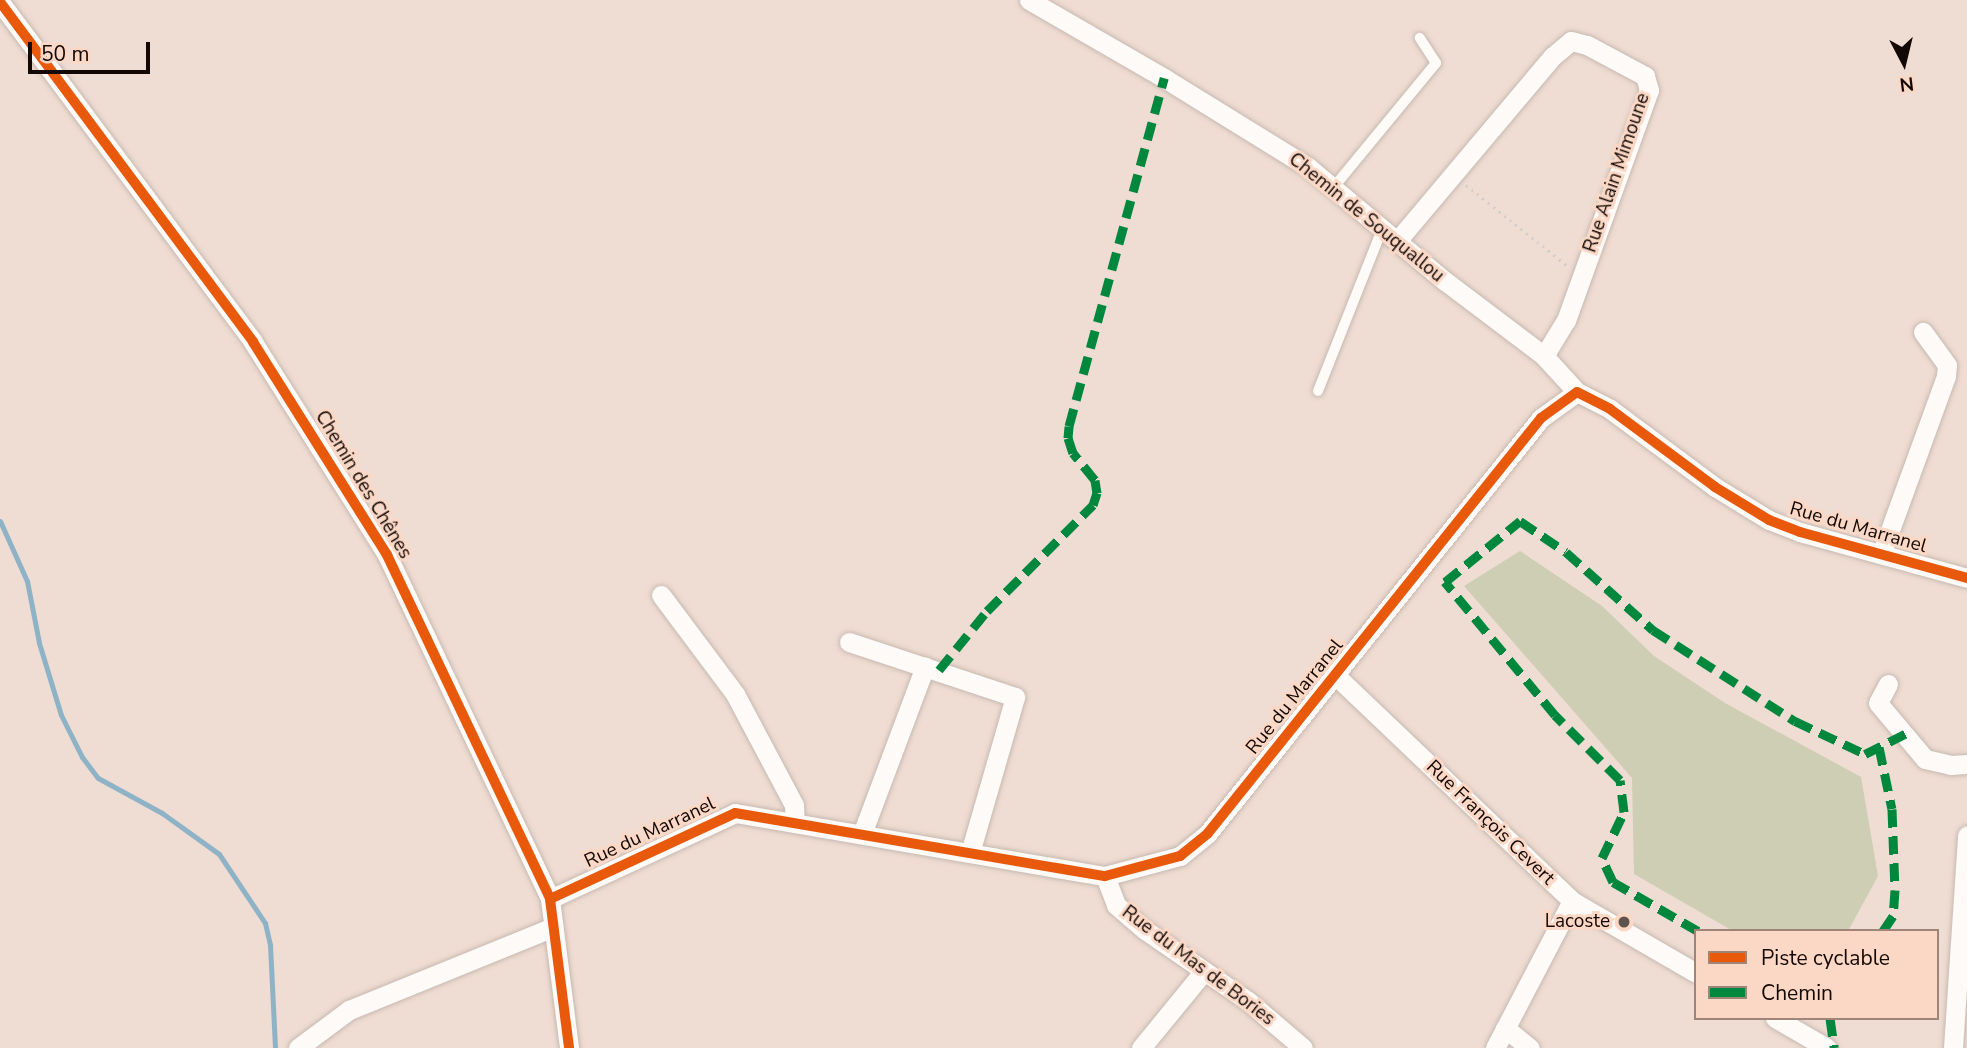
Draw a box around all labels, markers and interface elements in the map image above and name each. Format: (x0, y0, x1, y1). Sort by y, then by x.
scale bar (32, 28, 154, 72)
north arrow (1869, 28, 1939, 98)
text: 50 m (41, 40, 90, 68)
text: N (1898, 70, 1915, 98)
street label: Rue Alain Mimoune (1579, 90, 1655, 256)
street label: Chemin de Souquallou (1284, 148, 1448, 288)
street label: Chemin des Chênes (310, 407, 416, 563)
street label: Rue du Marranel (1787, 498, 1929, 558)
street label: Rue du Marranel (1242, 635, 1348, 759)
street label: Rue François Cevert (1421, 756, 1559, 890)
street label: Rue du Marranel (581, 793, 719, 873)
street label: Rue du Mas de Bories (1117, 901, 1279, 1031)
place label: Lacoste (1545, 911, 1610, 933)
marker: Lacoste (1616, 914, 1632, 930)
legend (1694, 929, 1939, 1020)
text: Piste cyclable (1761, 944, 1890, 972)
text: Chemin (1761, 979, 1833, 1007)

